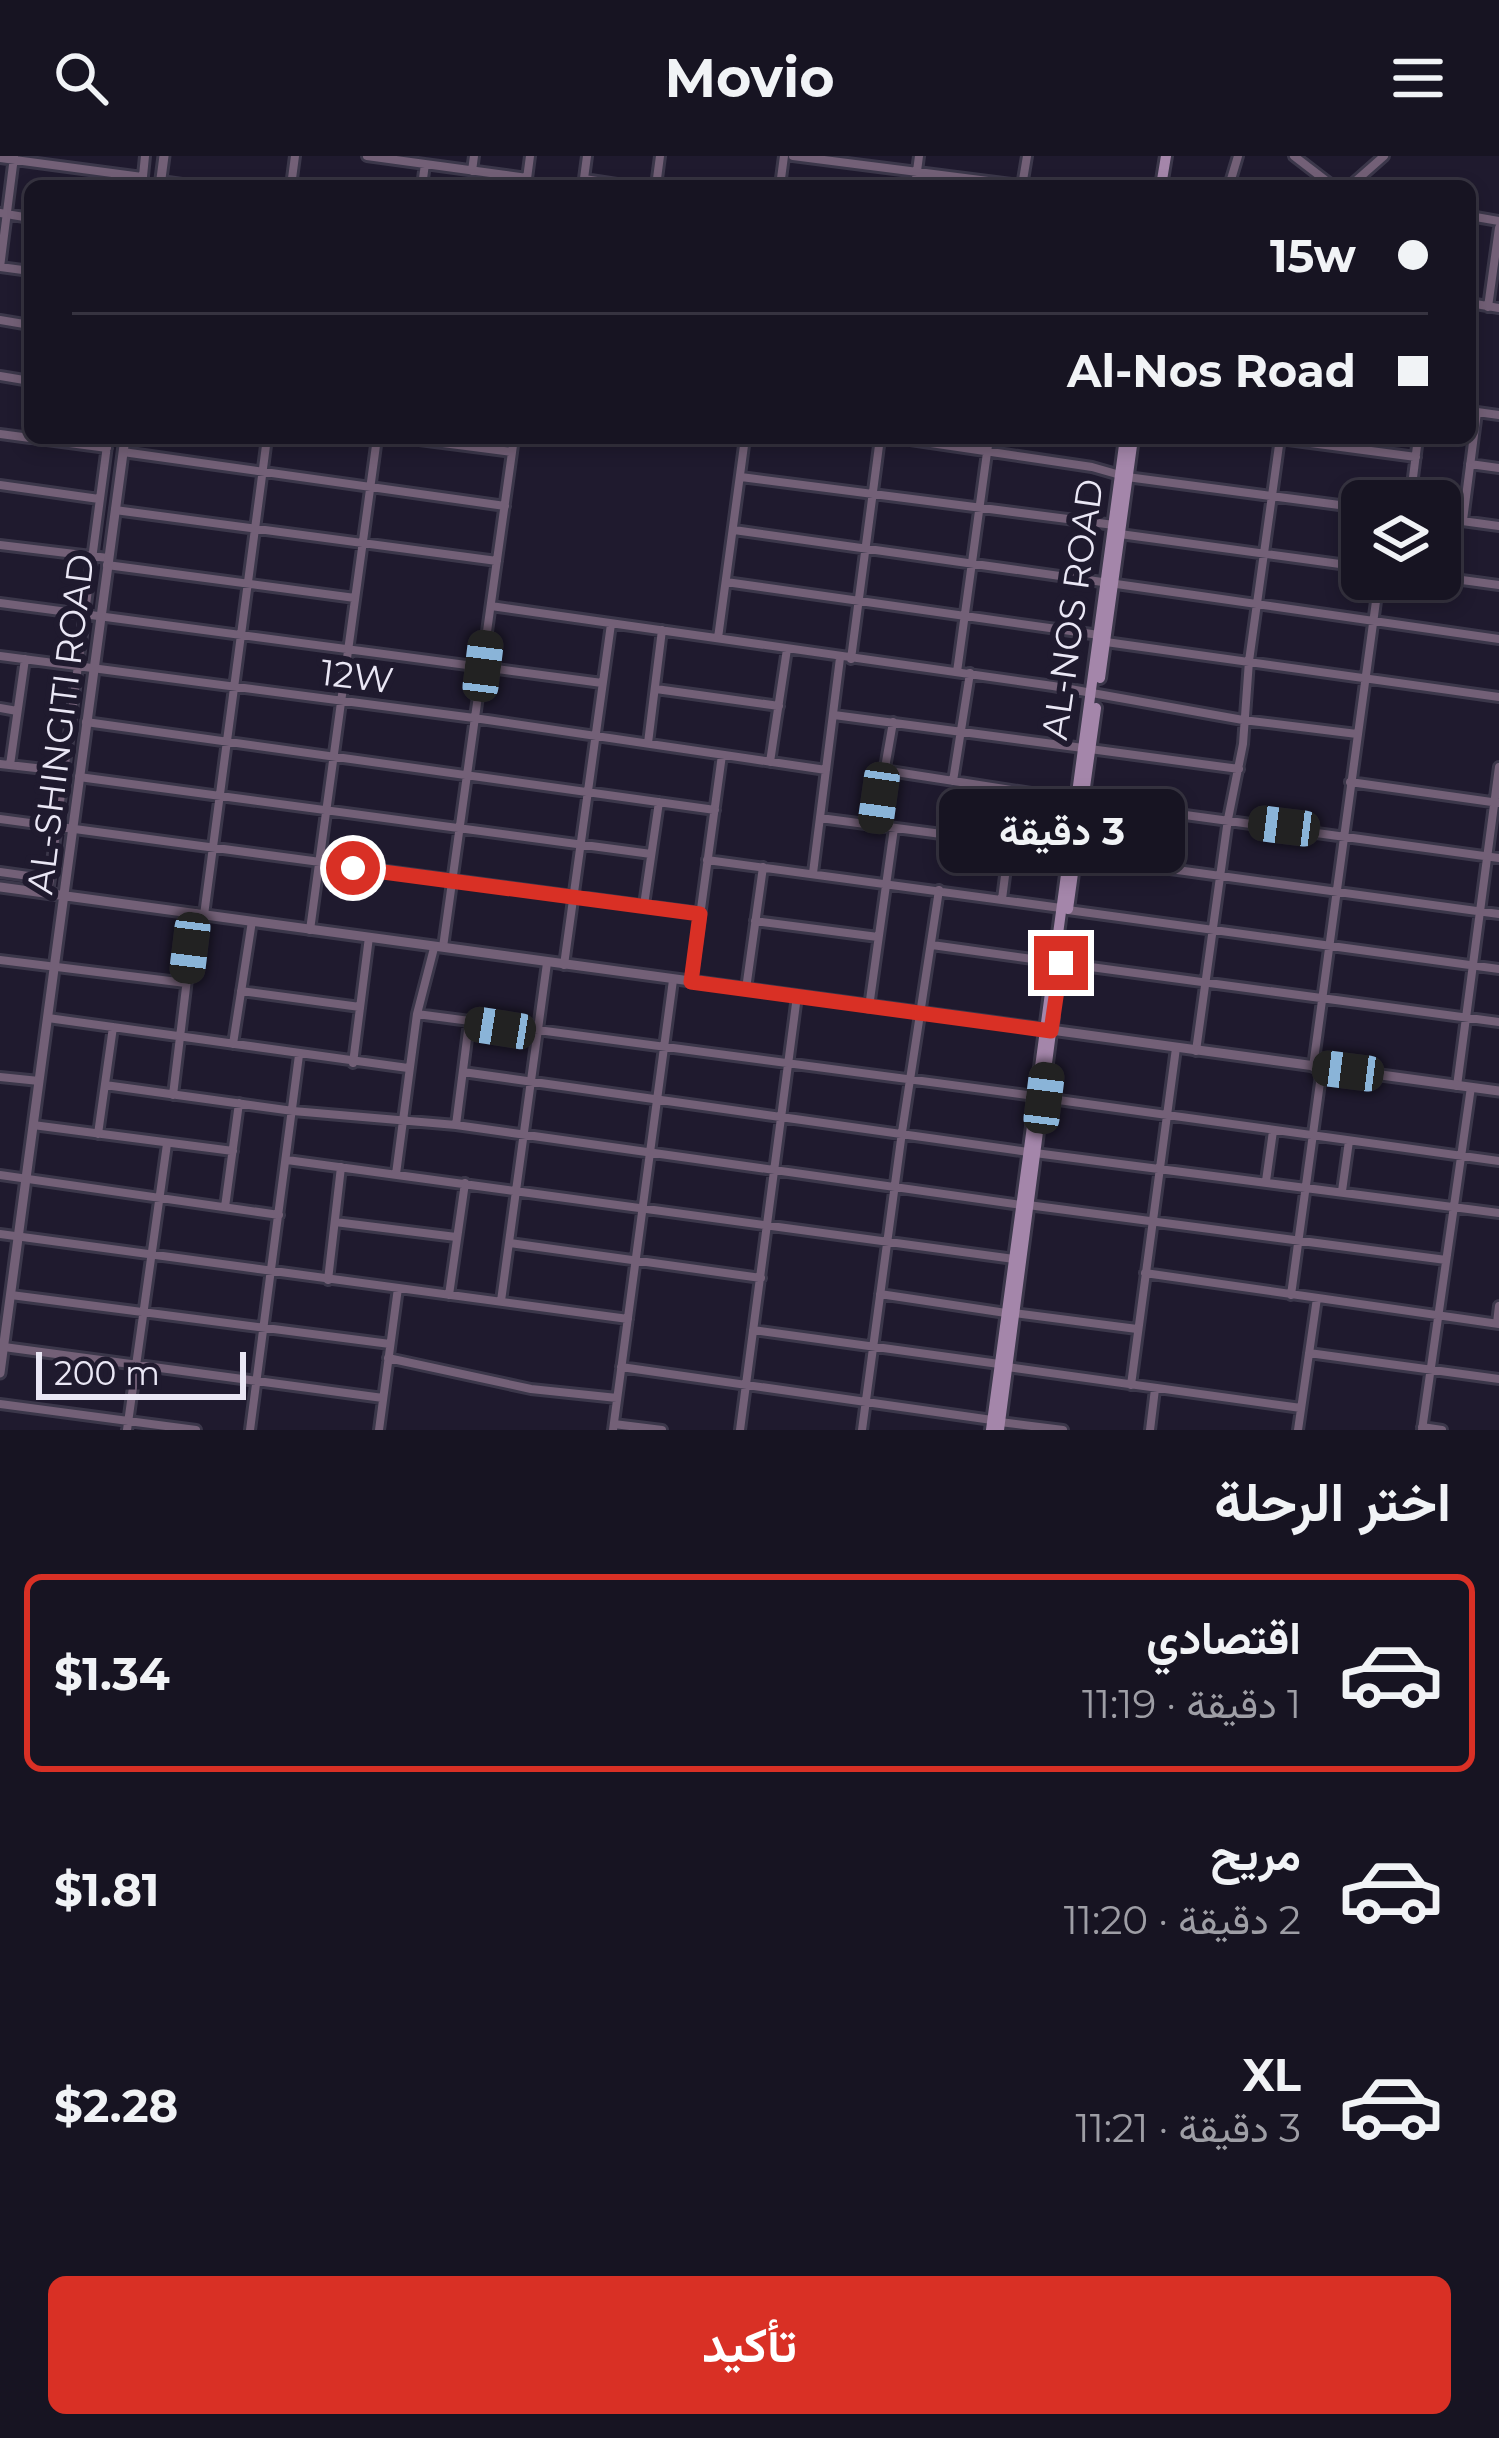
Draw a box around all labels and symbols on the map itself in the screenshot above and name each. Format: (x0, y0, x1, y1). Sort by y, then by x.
street label: AL-NOS ROAD (1032, 476, 1112, 742)
street label: AL-SHINGITI ROAD (17, 551, 103, 897)
car (461, 628, 505, 704)
street label: 12W (318, 650, 396, 702)
car (856, 760, 902, 836)
callout: 3 دقيقة (938, 789, 1184, 873)
car (1246, 804, 1322, 848)
route start (326, 841, 380, 895)
car (168, 910, 212, 986)
route end (1034, 936, 1088, 990)
car (462, 1005, 538, 1051)
car (1310, 1049, 1386, 1093)
car (1022, 1060, 1066, 1136)
scale bar (36, 1346, 246, 1399)

